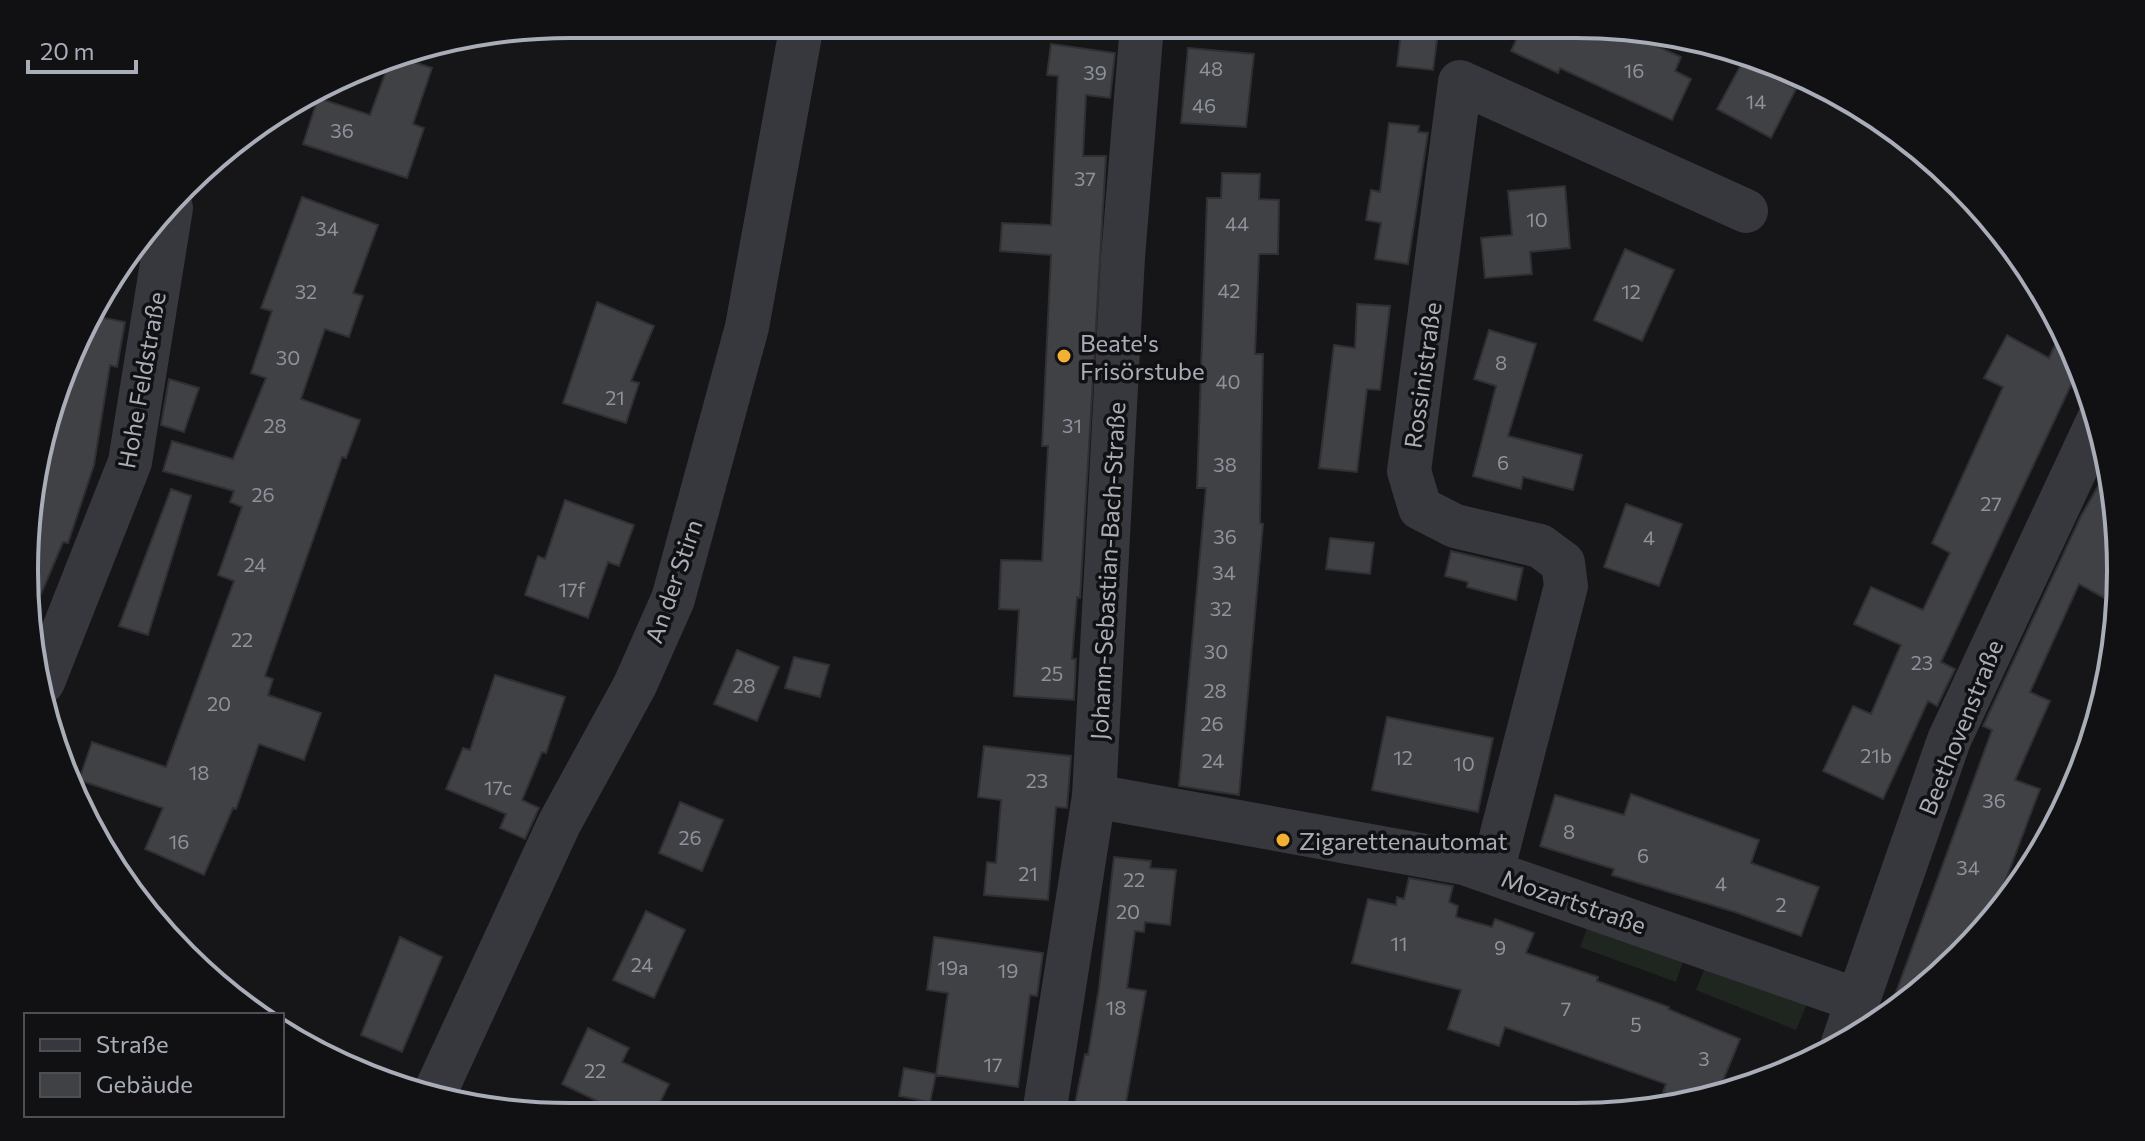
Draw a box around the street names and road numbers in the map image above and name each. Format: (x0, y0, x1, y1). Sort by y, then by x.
street label: Hohe Feldstraße (111, 289, 171, 471)
street label: Rossinistraße (1397, 300, 1447, 450)
street label: Johann-Sebastian-Bach-Straße (1084, 401, 1130, 741)
street label: An der Stirn (638, 515, 708, 647)
street label: Beethovenstraße (1912, 635, 2008, 819)
street label: Mozartstraße (1498, 863, 1650, 939)

